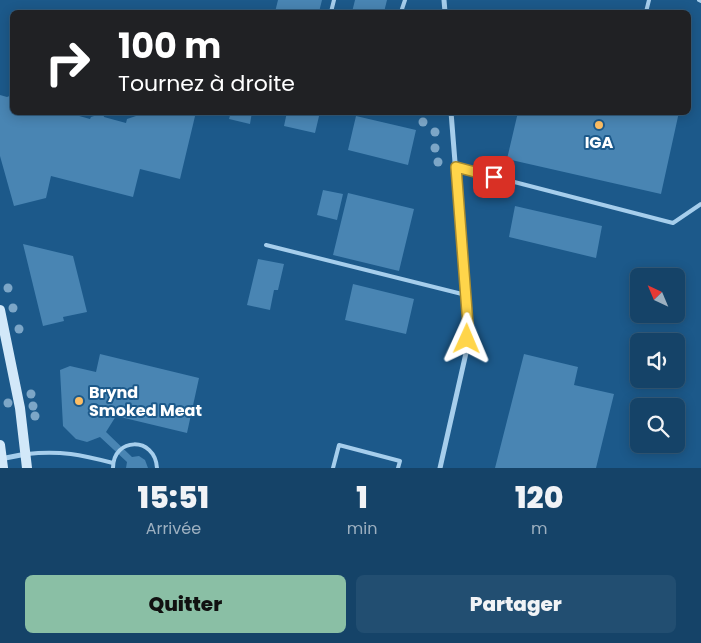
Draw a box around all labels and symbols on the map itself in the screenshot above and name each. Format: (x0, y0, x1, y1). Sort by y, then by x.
marker: IGA (593, 119, 605, 131)
place label: IGA (585, 131, 614, 154)
pin (473, 156, 515, 198)
north arrow (630, 268, 685, 322)
position arrow (440, 312, 492, 364)
place label: Brynd Smoked Meat (89, 381, 202, 422)
marker: Brynd Smoked Meat (73, 395, 85, 407)

